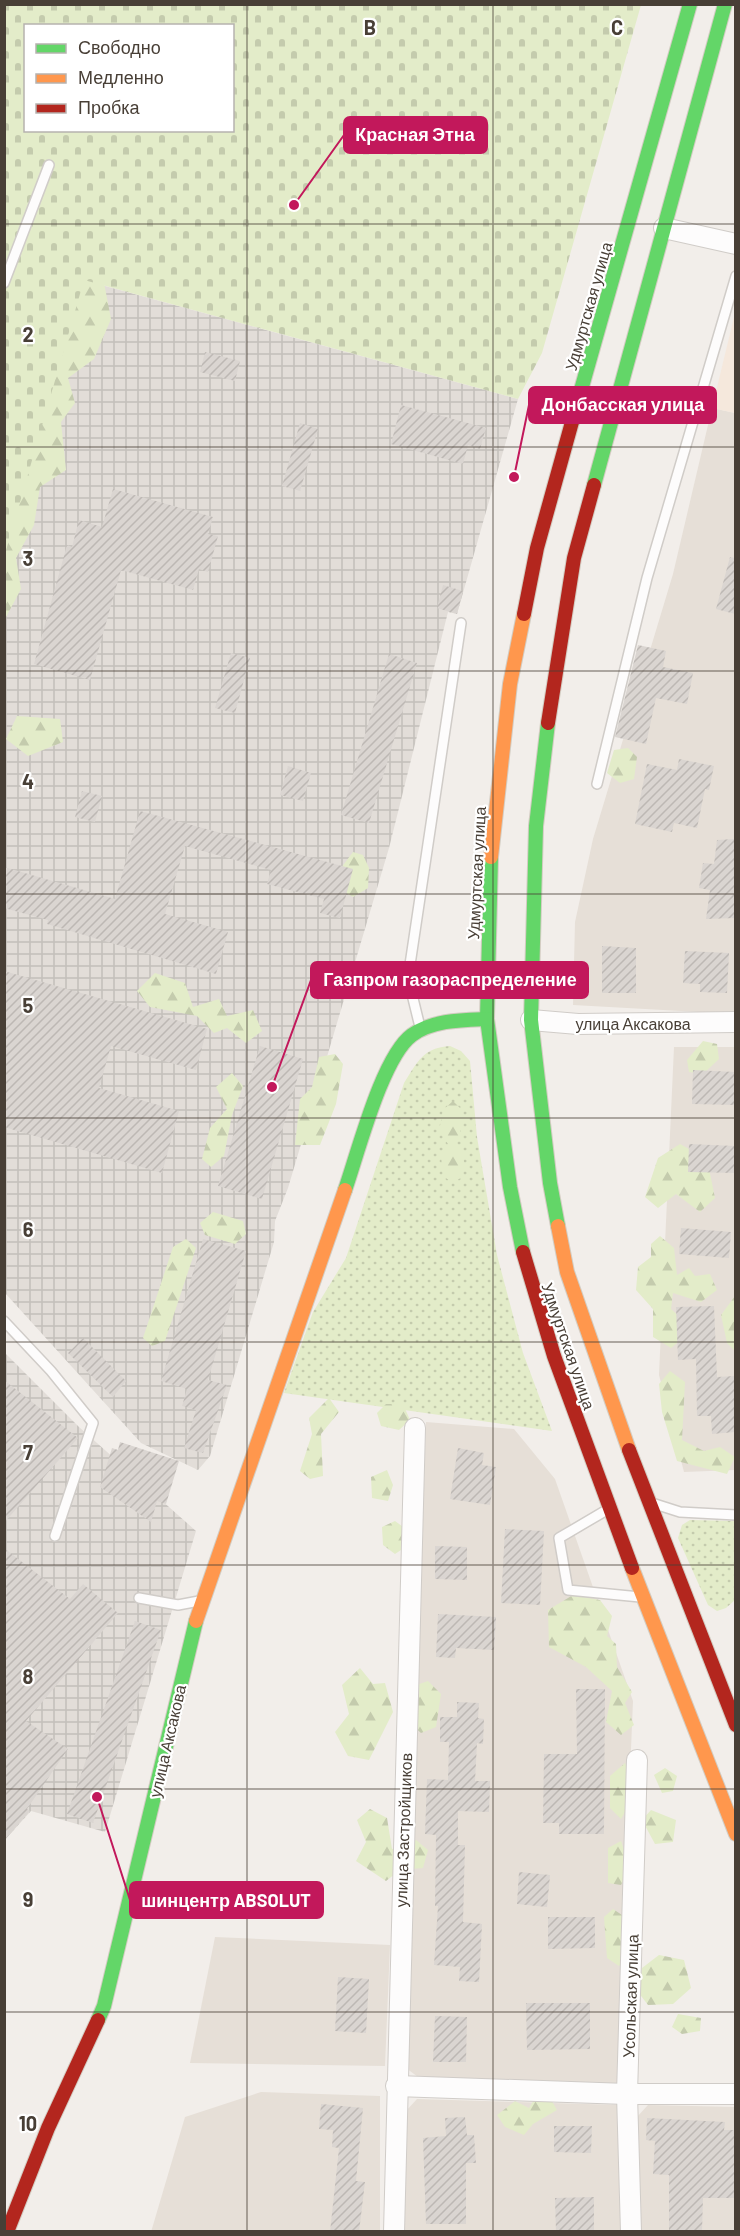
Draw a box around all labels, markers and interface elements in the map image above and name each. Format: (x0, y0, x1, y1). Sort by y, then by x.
text: B (364, 15, 376, 39)
text: C (611, 15, 623, 39)
legend (24, 24, 234, 132)
text: Свободно (78, 36, 161, 58)
text: Медленно (78, 66, 164, 88)
text: Пробка (78, 96, 141, 118)
callout: Красная Этна (344, 117, 487, 153)
text: Красная Этна (355, 123, 476, 145)
street label: Удмуртская улица (561, 239, 615, 373)
text: 2 (22, 322, 34, 346)
callout: Донбасская улица (529, 387, 716, 423)
text: Донбасская улица (542, 393, 705, 415)
text: 3 (23, 546, 33, 570)
text: 4 (22, 769, 34, 793)
street label: Удмуртская улица (463, 806, 489, 940)
callout: Газпром газораспределение (311, 962, 588, 998)
text: Газпром газораспределение (323, 968, 577, 990)
text: 5 (23, 993, 34, 1017)
street label: улица Аксакова (575, 1014, 691, 1033)
text: 6 (23, 1217, 34, 1241)
street label: Удмуртская улица (538, 1280, 600, 1412)
text: 7 (23, 1440, 33, 1464)
text: 8 (23, 1664, 34, 1688)
street label: улица Аксакова (145, 1683, 189, 1799)
street label: улица Застройщиков (391, 1752, 415, 1908)
callout: шинцентр ABSOLUT (130, 1882, 323, 1918)
text: 9 (23, 1887, 33, 1911)
text: шинцентр ABSOLUT (141, 1889, 311, 1911)
street label: Усольская улица (618, 1934, 642, 2058)
text: 10 (19, 2111, 37, 2135)

